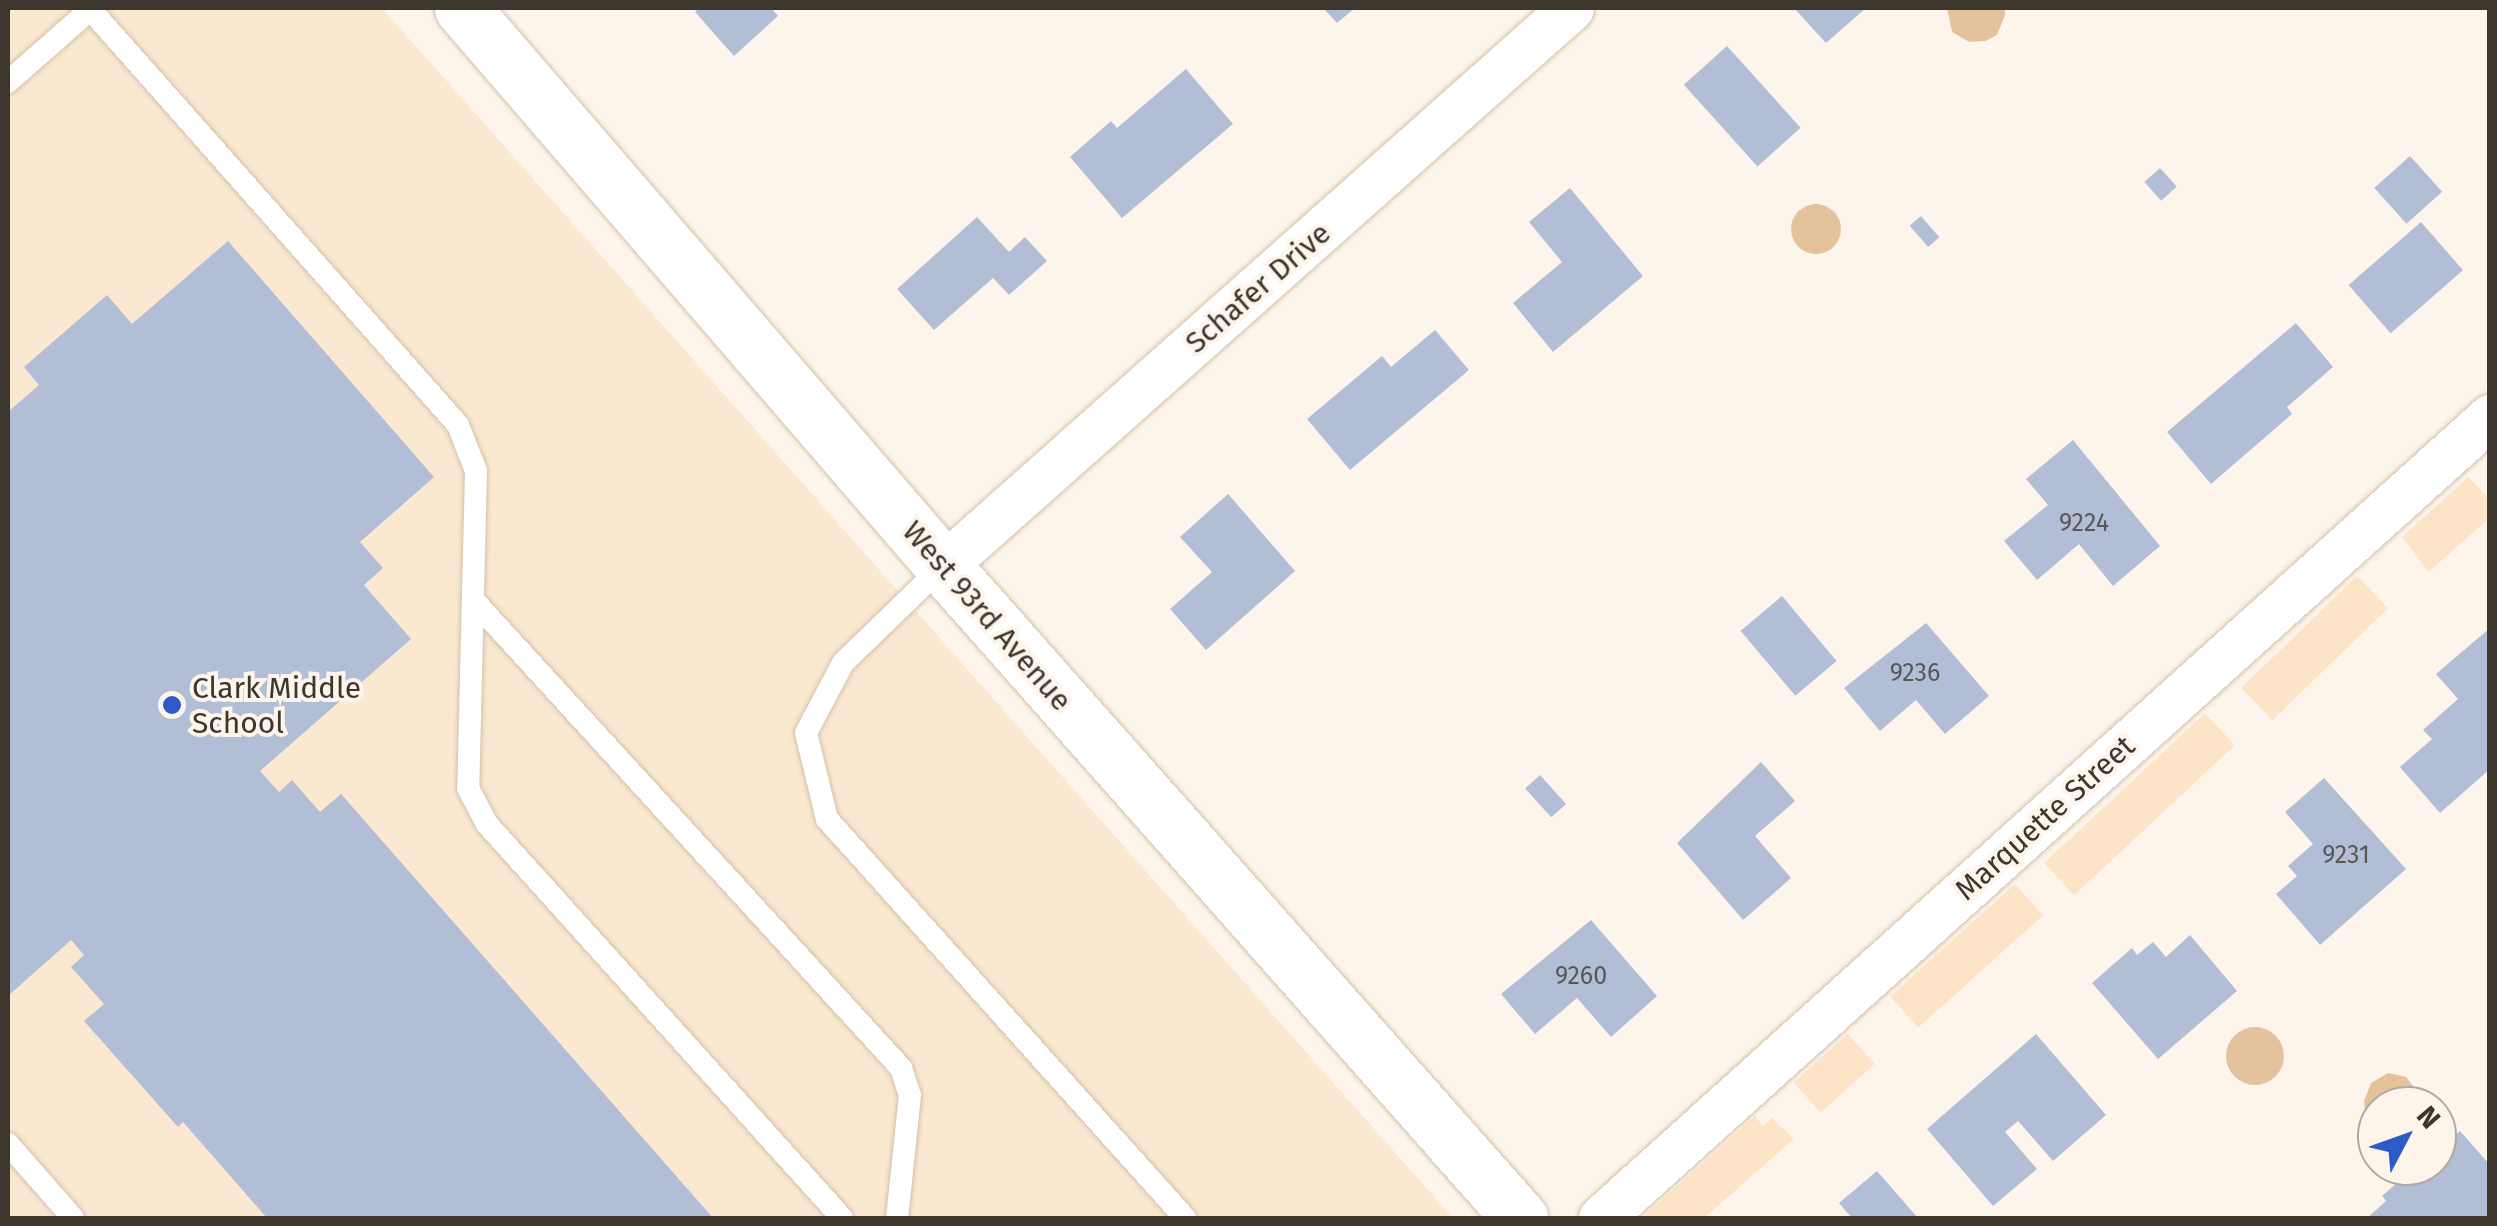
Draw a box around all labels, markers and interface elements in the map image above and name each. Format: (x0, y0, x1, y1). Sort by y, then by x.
street label: Schafer Drive (1178, 215, 1338, 361)
house number: 9224 (2059, 508, 2109, 538)
street label: West 93rd Avenue (895, 514, 1079, 718)
house number: 9236 (1890, 658, 1940, 688)
place label: Clark Middle School (192, 670, 361, 740)
marker: Clark Middle School (161, 694, 183, 716)
street label: Marquette Street (1948, 728, 2142, 908)
house number: 9231 (2322, 840, 2370, 870)
house number: 9260 (1555, 961, 1607, 991)
north arrow (2357, 1086, 2457, 1186)
text: N (2410, 1099, 2447, 1135)

